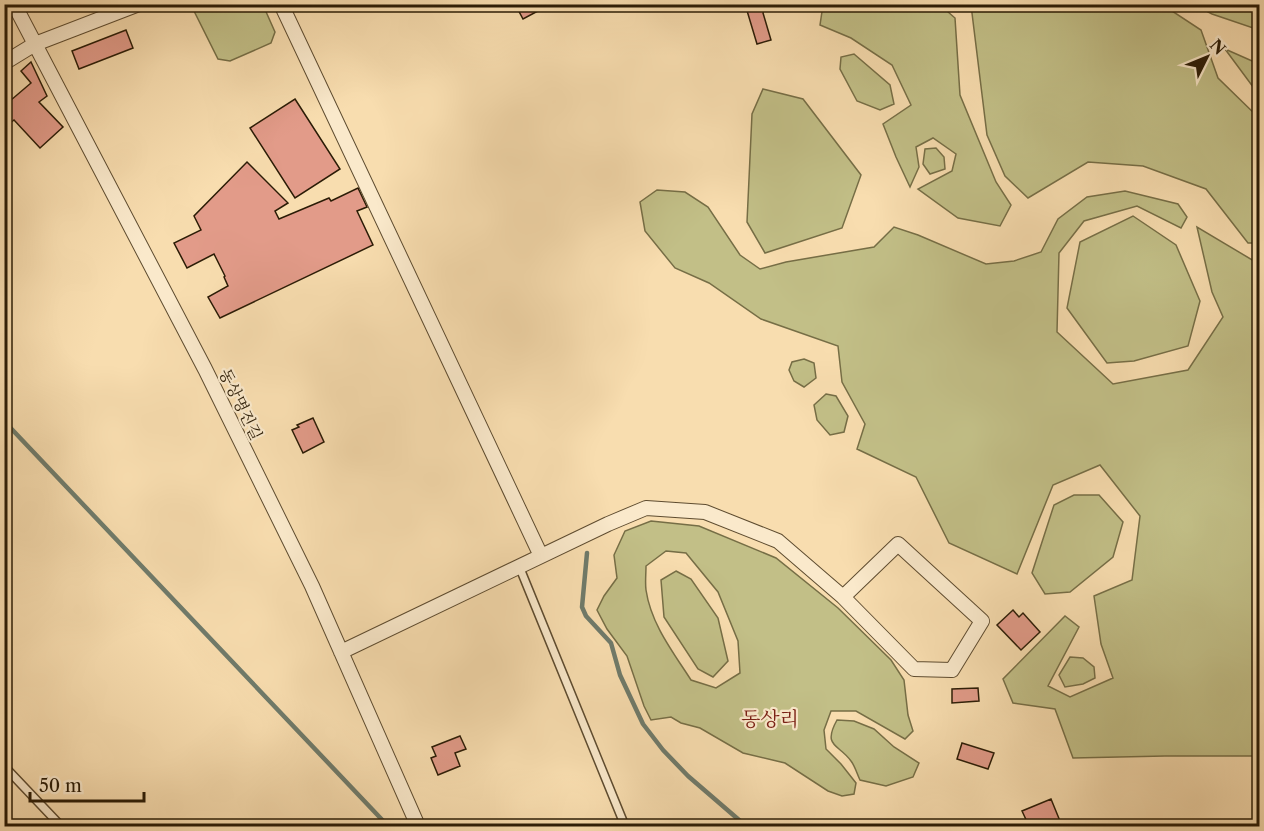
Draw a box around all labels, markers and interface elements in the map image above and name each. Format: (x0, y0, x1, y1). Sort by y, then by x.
north arrow (1177, 27, 1237, 87)
text: N (1206, 35, 1230, 59)
street label: 동상명진길 (215, 365, 267, 443)
district label: 동상리 (741, 707, 799, 731)
scale bar (30, 765, 144, 803)
text: 50 m (39, 775, 82, 797)

